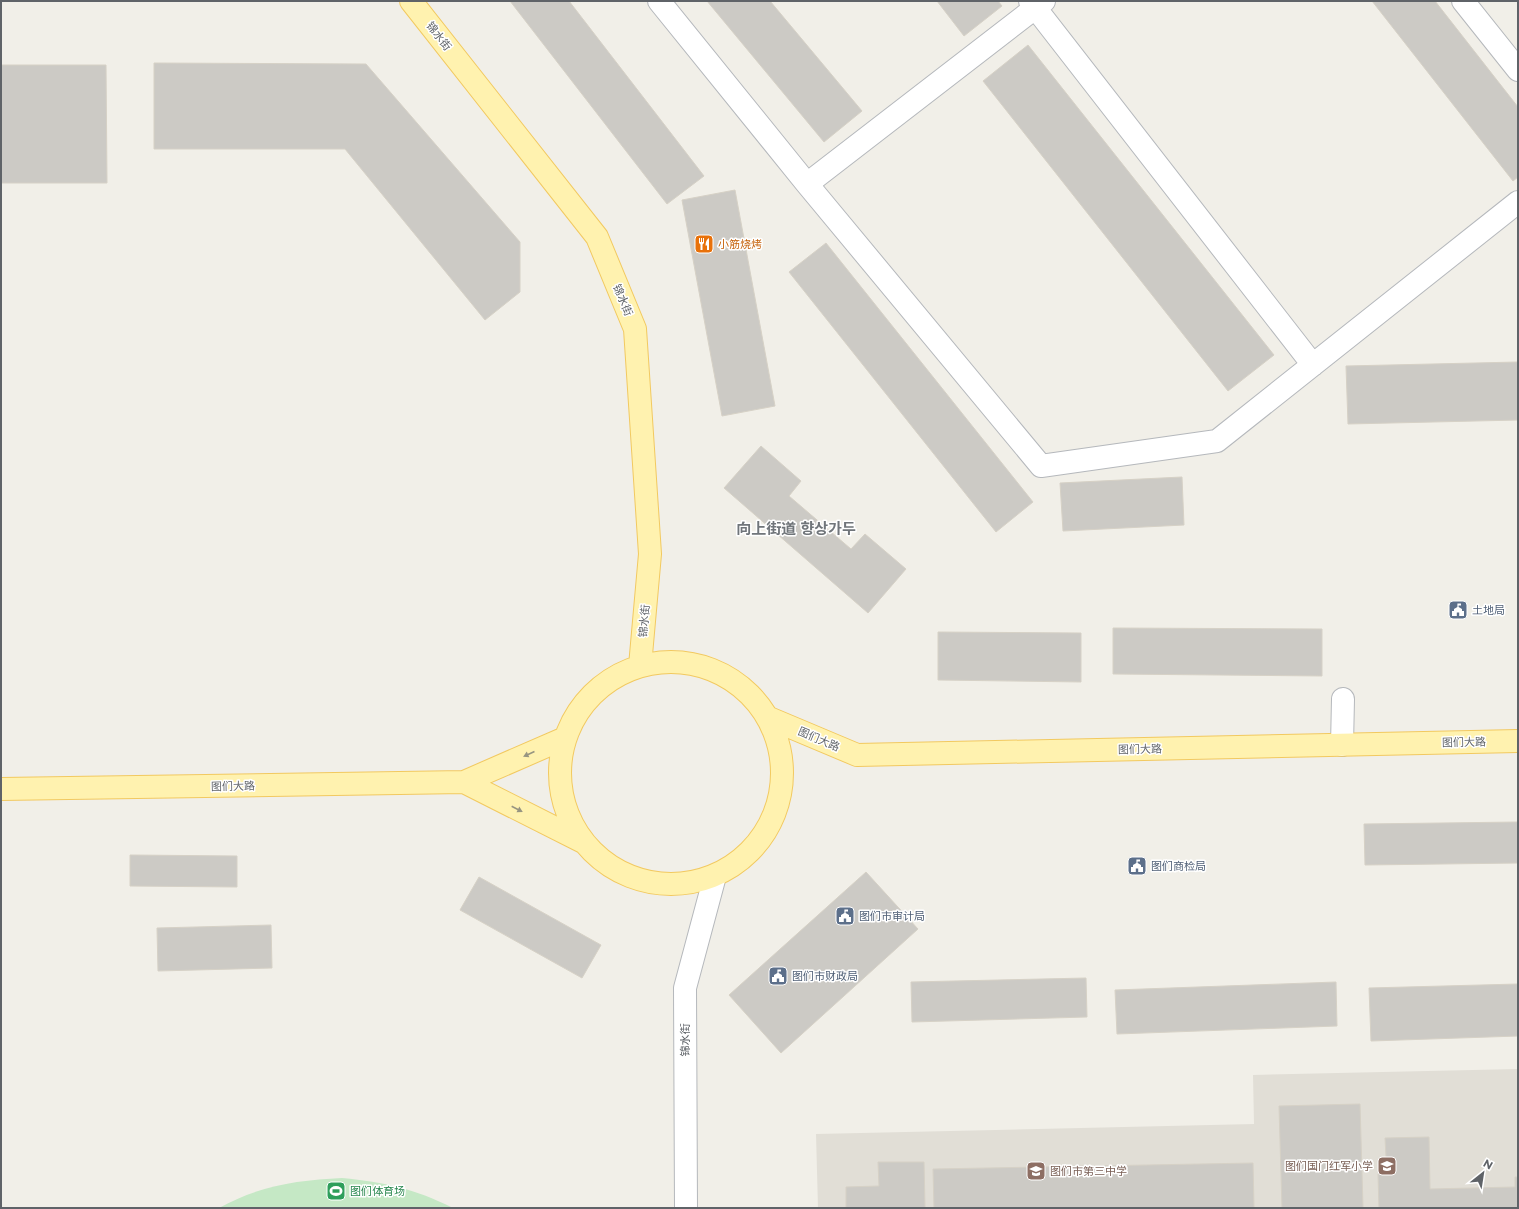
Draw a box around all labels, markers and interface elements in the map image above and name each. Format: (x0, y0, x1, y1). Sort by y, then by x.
street label: 锦水街 (423, 19, 455, 53)
restaurant icon: 小筋烧烤 (693, 233, 715, 255)
place label: 小筋烧烤 (718, 237, 762, 251)
street label: 锦水街 (610, 282, 636, 318)
district label: 向上街道 향상가두 (736, 519, 856, 538)
public building icon: 土地局 (1447, 599, 1469, 621)
place label: 土地局 (1472, 603, 1505, 617)
street label: 锦水街 (636, 604, 652, 638)
street label: 图们大路 (796, 724, 842, 754)
street label: 图们大路 (1442, 735, 1486, 749)
street label: 图们大路 (1118, 742, 1162, 756)
one-way arrow (523, 751, 535, 757)
street label: 图们大路 (211, 779, 255, 793)
one-way arrow (511, 806, 523, 812)
public building icon: 图们商检局 (1126, 855, 1148, 877)
place label: 图们商检局 (1151, 859, 1206, 873)
public building icon: 图们市审计局 (834, 905, 856, 927)
place label: 图们市审计局 (859, 909, 925, 923)
public building icon: 图们市财政局 (767, 965, 789, 987)
place label: 图们市财政局 (792, 969, 858, 983)
street label: 锦水街 (678, 1024, 692, 1057)
north arrow (1463, 1153, 1503, 1193)
school or university icon: 图们国门红军小学 (1376, 1155, 1398, 1177)
text: N (1481, 1156, 1495, 1173)
place label: 图们国门红军小学 (1285, 1159, 1373, 1173)
school or university icon: 图们市第三中学 (1025, 1160, 1047, 1182)
place label: 图们市第三中学 (1050, 1164, 1127, 1178)
sports icon: 图们体育场 (325, 1180, 347, 1202)
place label: 图们体育场 (350, 1184, 405, 1198)

